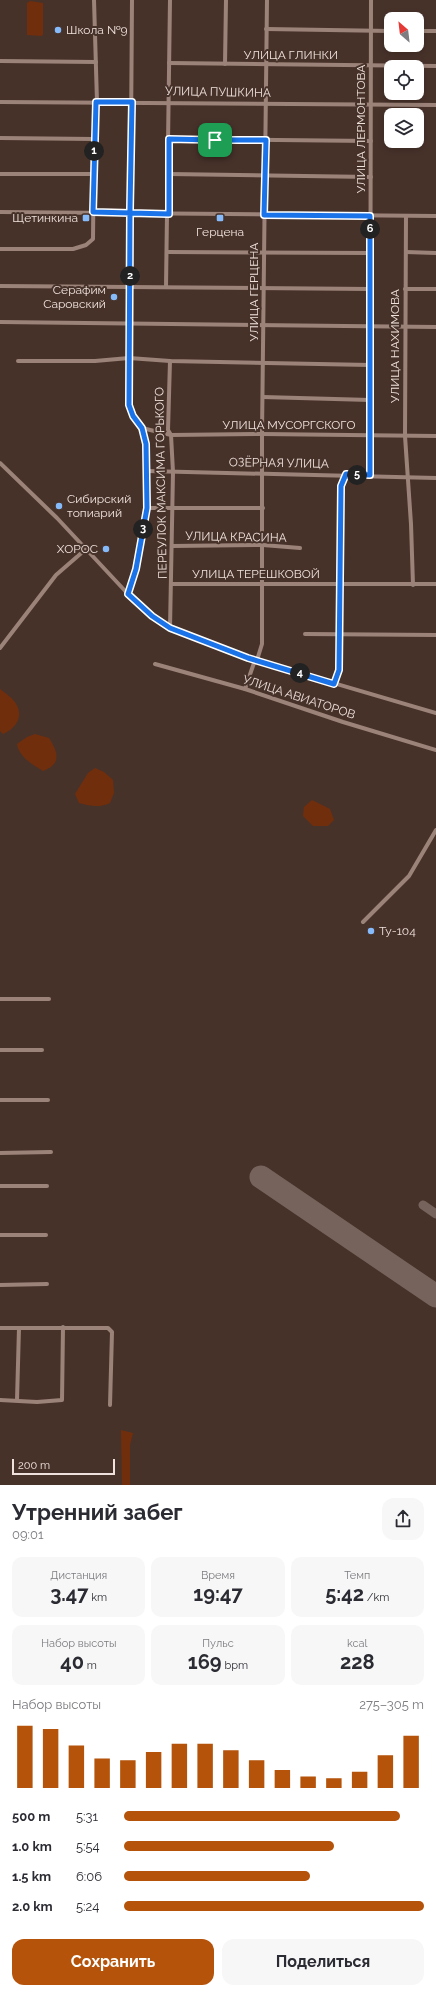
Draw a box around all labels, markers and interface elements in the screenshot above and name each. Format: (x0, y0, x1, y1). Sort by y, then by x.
north arrow (384, 12, 424, 52)
map controls (384, 12, 424, 148)
place label: Школа №9 (66, 23, 128, 37)
marker: Школа №9 (53, 25, 63, 35)
street label: УЛИЦА ГЛИНКИ (244, 48, 338, 62)
button: locate (384, 60, 424, 100)
street label: УЛИЦА ЛЕРМОНТОВА (354, 65, 368, 193)
street label: УЛИЦА ПУШКИНА (165, 84, 271, 100)
button: layers (384, 108, 424, 148)
pin (198, 123, 232, 157)
icon: arrive (204, 129, 226, 151)
pin: 1 (84, 141, 104, 161)
text: 1 (91, 144, 97, 157)
place label: Щетинкина (12, 211, 78, 225)
marker: Щетинкина (81, 213, 91, 223)
marker: Герцена (215, 213, 225, 223)
pin: 6 (360, 219, 380, 239)
text: 6 (367, 222, 373, 235)
place label: Герцена (196, 225, 244, 239)
street label: УЛИЦА ГЕРЦЕНА (247, 243, 261, 341)
pin: 2 (120, 266, 140, 286)
text: 2 (127, 269, 133, 282)
place label: Серафим Саровский (43, 283, 106, 311)
street label: УЛИЦА НАХИМОВА (388, 289, 402, 403)
marker: Серафим Саровский (109, 292, 119, 302)
street label: ПЕРЕУЛОК МАКСИМА ГОРЬКОГО (152, 387, 170, 579)
street label: УЛИЦА МУСОРГСКОГО (222, 418, 356, 432)
street label: ОЗЁРНАЯ УЛИЦА (229, 455, 329, 471)
pin: 5 (347, 465, 367, 485)
text: 5 (354, 468, 360, 481)
place label: Сибирский топиарий (67, 492, 131, 520)
marker: Сибирский топиарий (54, 501, 64, 511)
pin: 3 (133, 519, 153, 539)
text: 3 (140, 522, 146, 535)
street label: УЛИЦА КРАСИНА (185, 529, 287, 545)
place label: ХОРОС (57, 542, 98, 556)
marker: ХОРОС (101, 544, 111, 554)
street label: УЛИЦА ТЕРЕШКОВОЙ (192, 567, 320, 581)
pin: 4 (290, 663, 310, 683)
text: 4 (297, 666, 303, 679)
street label: УЛИЦА АВИАТОРОВ (241, 672, 357, 722)
place label: Ту-104 (379, 924, 416, 938)
marker: Ту-104 (366, 926, 376, 936)
scale bar (12, 1457, 115, 1476)
text: 200 m (18, 1459, 50, 1472)
button: share (382, 1498, 424, 1540)
text: Утренний забег (12, 1499, 183, 1525)
text: 09:01 (12, 1527, 44, 1542)
text: Дистанция (50, 1569, 107, 1582)
text: Время (201, 1569, 235, 1582)
text: Темп (344, 1569, 370, 1582)
text: 3.47 (50, 1582, 88, 1606)
text: 19:47 (193, 1582, 243, 1606)
text: 5:42 (325, 1582, 364, 1606)
text: km (88, 1591, 107, 1604)
text: /km (364, 1591, 389, 1604)
text: Набор высоты (41, 1637, 116, 1650)
text: Пульс (202, 1637, 234, 1650)
text: kcal (347, 1637, 368, 1650)
text: 40 (60, 1650, 84, 1674)
text: 169 (188, 1650, 222, 1674)
text: 228 (340, 1650, 375, 1674)
text: m (84, 1659, 97, 1672)
text: bpm (222, 1659, 248, 1672)
text: Набор высоты (12, 1697, 101, 1712)
text: 275–305 m (359, 1697, 424, 1712)
text: 500 m (12, 1809, 50, 1824)
text: 5:31 (76, 1809, 98, 1824)
text: 1.0 km (12, 1839, 52, 1854)
text: 5:54 (76, 1839, 100, 1854)
text: 1.5 km (12, 1869, 51, 1884)
text: 6:06 (76, 1869, 102, 1884)
text: 2.0 km (12, 1899, 53, 1914)
text: 5:24 (76, 1899, 99, 1914)
button: Сохранить (12, 1939, 214, 1985)
button: Поделиться (222, 1939, 424, 1985)

